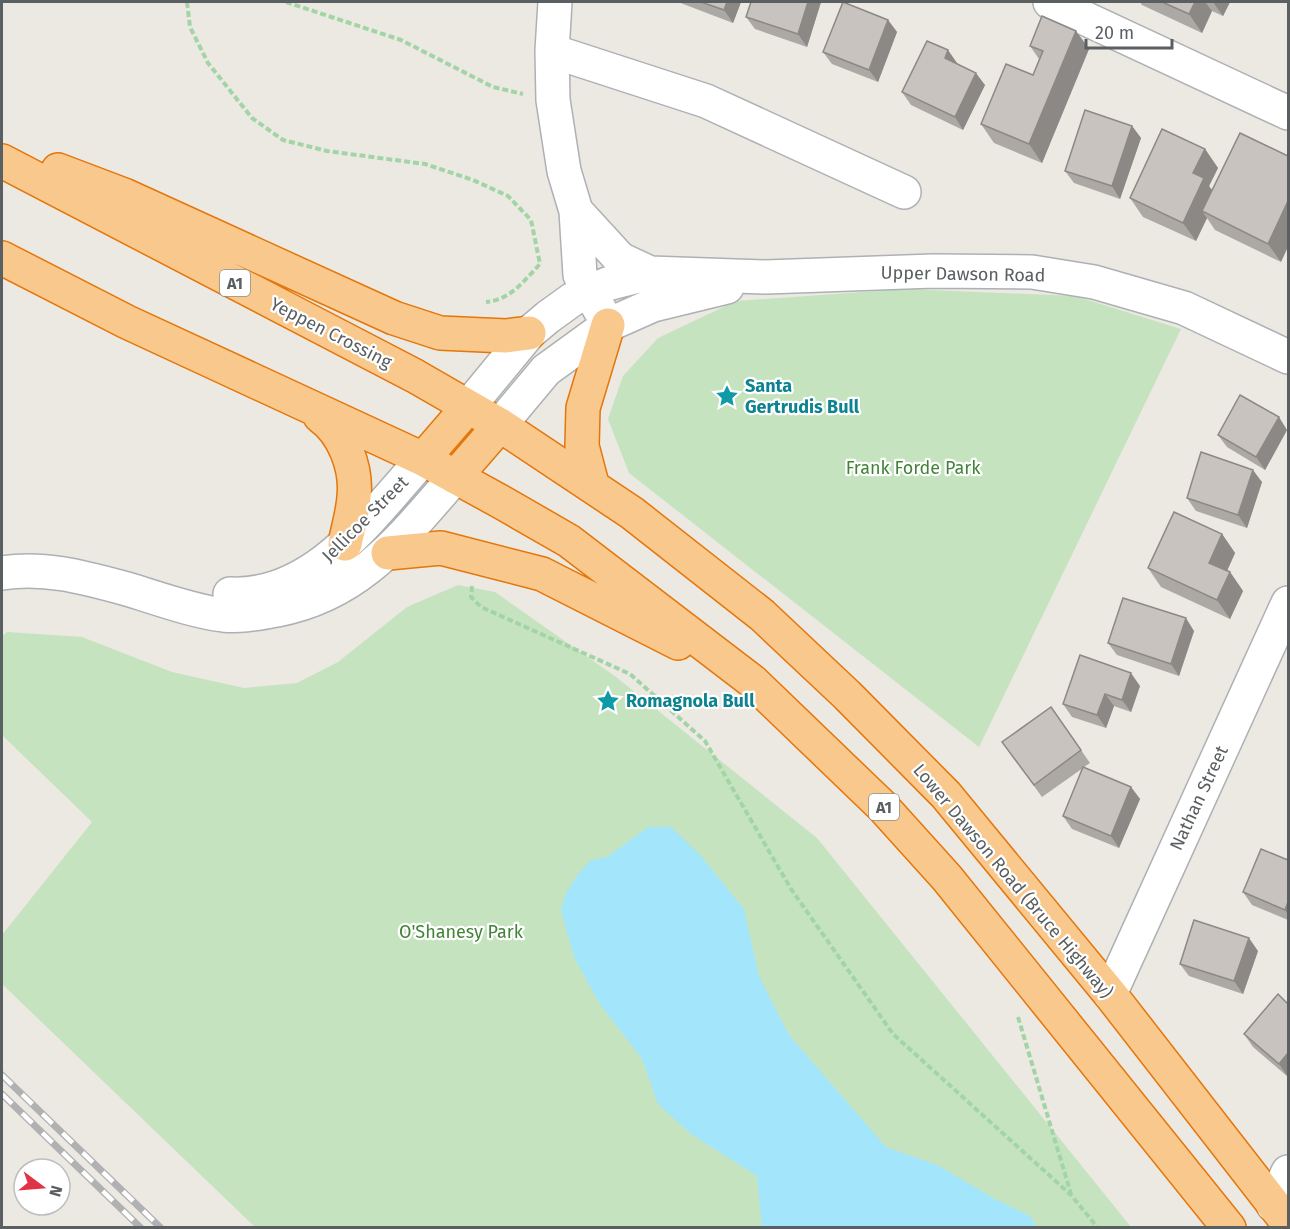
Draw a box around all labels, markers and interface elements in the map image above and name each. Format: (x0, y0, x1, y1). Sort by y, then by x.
scale bar (1086, 12, 1172, 50)
text: 20 m (1095, 22, 1134, 44)
street label: Upper Dawson Road (881, 262, 1045, 286)
road number: A1 (220, 270, 250, 296)
street label: Yeppen Crossing (267, 293, 396, 373)
place label: Santa Gertrudis Bull (745, 375, 860, 418)
place icon: Santa Gertrudis Bull (714, 383, 740, 409)
park label: Frank Forde Park (846, 457, 981, 479)
street label: Jellicoe Street (317, 471, 413, 567)
place icon: Romagnola Bull (595, 688, 621, 714)
place label: Romagnola Bull (626, 690, 755, 712)
street label: Nathan Street (1165, 742, 1233, 854)
street label: Lower Dawson Road (Bruce Highway) (908, 759, 1118, 1003)
road number: A1 (869, 794, 899, 820)
park label: O'Shanesy Park (399, 921, 524, 943)
north arrow (12, 1157, 72, 1217)
text: N (45, 1183, 67, 1199)

